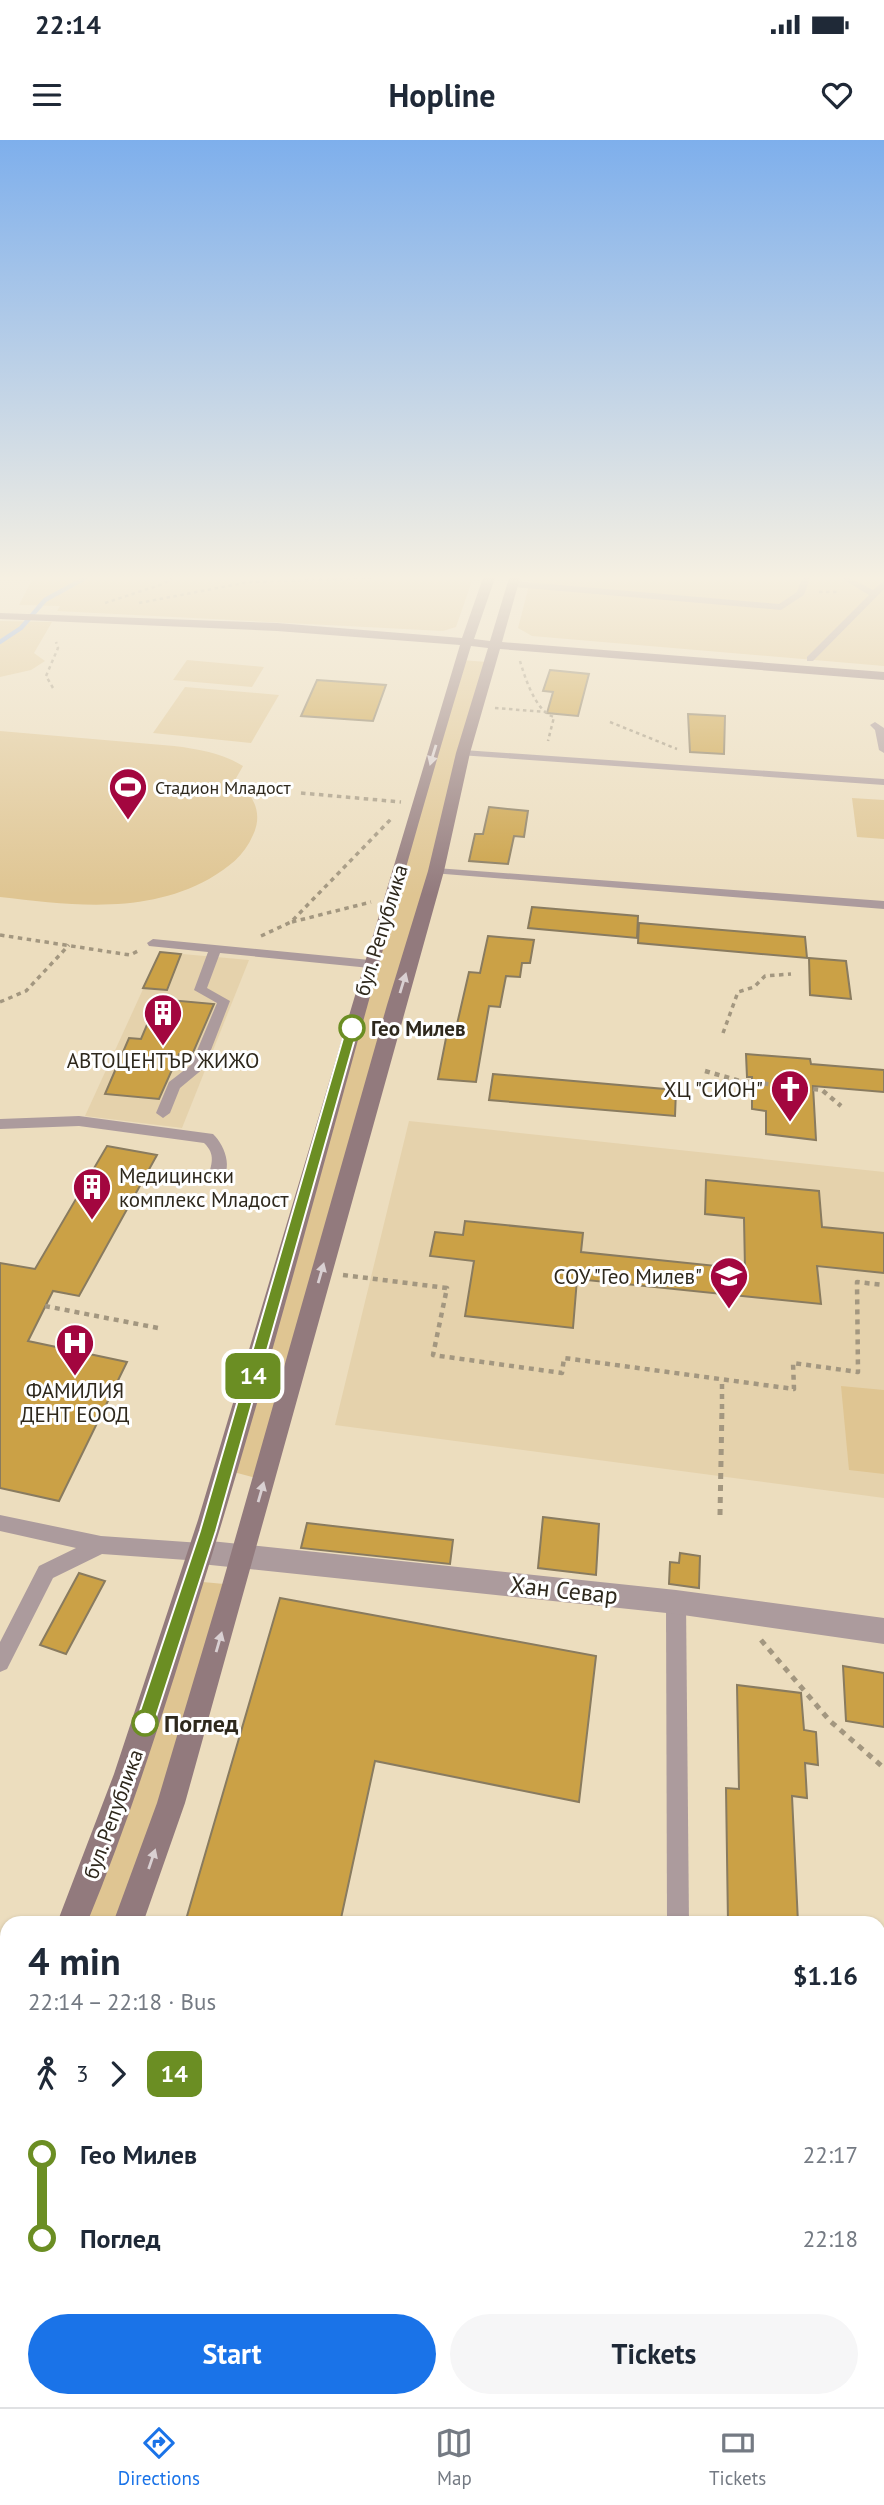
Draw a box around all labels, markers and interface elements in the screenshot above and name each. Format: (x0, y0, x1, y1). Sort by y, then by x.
text: 22:14 (35, 8, 101, 41)
text: Hopline (388, 74, 496, 116)
icon: menu (28, 76, 66, 114)
icon: heart (818, 76, 856, 114)
one-way arrow (428, 745, 438, 766)
sports icon: Стадион Младост (107, 766, 149, 821)
place label: Стадион Младост (155, 776, 291, 799)
street label: бул. Република (348, 861, 414, 999)
one-way arrow (398, 972, 408, 993)
building icon: АВТОЦЕНТЪР ЖИЖО (142, 992, 184, 1047)
marker: Гео Милев (339, 1015, 365, 1041)
place label: Гео Милев (371, 1015, 466, 1042)
place label: АВТОЦЕНТЪР ЖИЖО (67, 1047, 259, 1074)
church icon: ХЦ "СИОН" (769, 1068, 811, 1123)
place label: ХЦ "СИОН" (663, 1076, 763, 1103)
place label: Медицински комплекс Младост (119, 1162, 289, 1213)
building icon: Медицински комплекс Младост (71, 1166, 113, 1221)
school or university icon: СОУ "Гео Милев" (708, 1255, 750, 1310)
one-way arrow (317, 1262, 327, 1283)
place label: СОУ "Гео Милев" (553, 1263, 702, 1290)
hospital icon: ФАМИЛИЯ ДЕНТ ЕООД (54, 1322, 96, 1377)
line badge: 14 (222, 1353, 284, 1399)
text: 14 (239, 1360, 267, 1391)
place label: ФАМИЛИЯ ДЕНТ ЕООД (20, 1377, 130, 1428)
one-way arrow (256, 1481, 266, 1502)
street label: Хан Севар (509, 1569, 619, 1611)
one-way arrow (214, 1631, 224, 1652)
place label: Поглед (164, 1708, 239, 1739)
marker: Поглед (132, 1710, 158, 1736)
street label: бул. Република (77, 1746, 149, 1882)
one-way arrow (147, 1849, 158, 1870)
text: 4 min (28, 1936, 121, 1985)
text: $1.16 (793, 1959, 858, 1992)
text: 22:14 – 22:18 · Bus (28, 1987, 216, 2016)
icon: walk (28, 2055, 66, 2093)
icon: forward (99, 2055, 137, 2093)
text: 14 (161, 2058, 188, 2089)
text: 3 (76, 2059, 89, 2088)
text: Гео Милев (80, 2138, 197, 2171)
text: 22:17 (803, 2140, 858, 2169)
text: Поглед (80, 2222, 161, 2255)
text: 22:18 (803, 2224, 858, 2253)
button: Start (28, 2314, 436, 2394)
button: Tickets (450, 2314, 858, 2394)
tab: Directions (118, 2424, 200, 2490)
tab: Map (435, 2424, 473, 2490)
tab: Tickets (709, 2424, 766, 2490)

